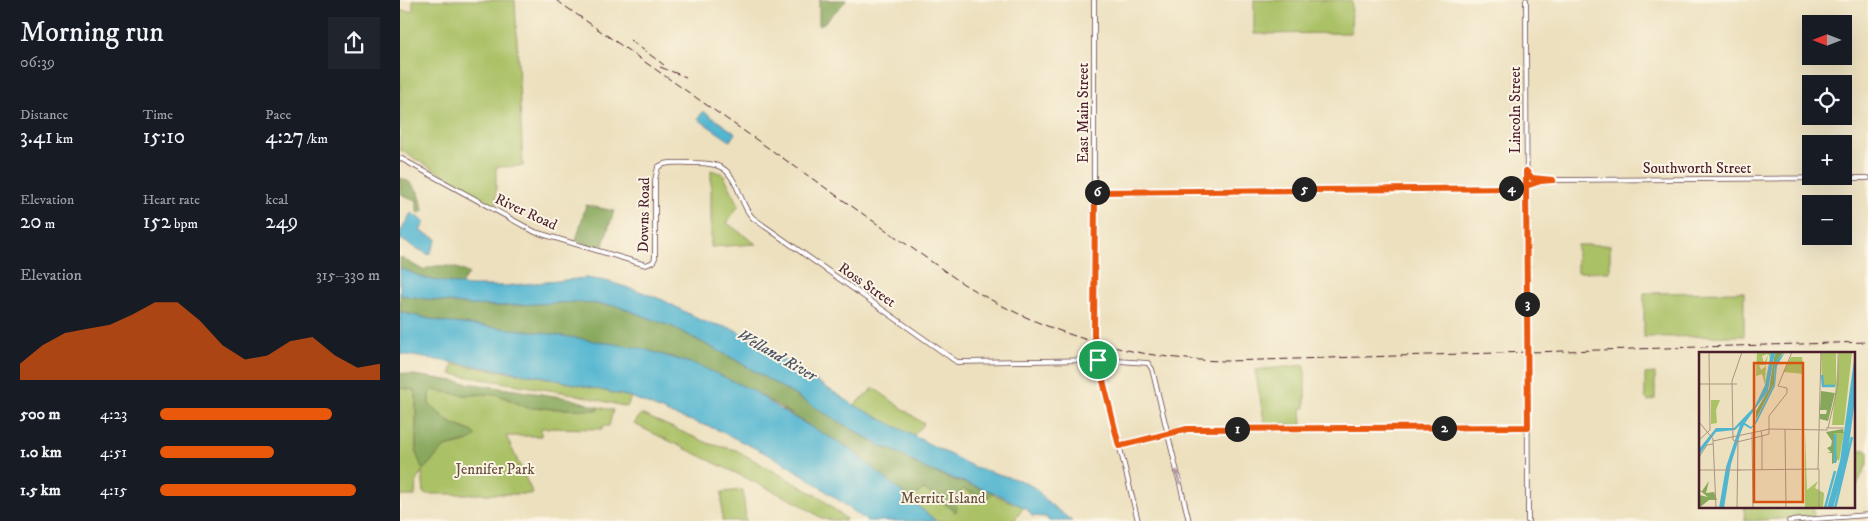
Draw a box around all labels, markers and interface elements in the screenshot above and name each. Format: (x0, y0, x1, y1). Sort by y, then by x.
text: Morning run (20, 15, 164, 50)
north arrow (1802, 15, 1852, 65)
map controls (1802, 15, 1852, 245)
button: share (328, 17, 380, 69)
text: 06:39 (20, 52, 55, 72)
street label: East Main Street (1074, 63, 1093, 163)
street label: Lincoln Street (1506, 66, 1525, 154)
button: locate (1802, 75, 1852, 125)
text: Distance (20, 106, 68, 124)
text: Time (143, 106, 173, 124)
text: Pace (265, 106, 291, 124)
text: 3.41 (20, 124, 53, 150)
text: 15:10 (143, 124, 185, 150)
text: 4:27 (265, 124, 304, 150)
text: km (53, 130, 73, 148)
text: /km (304, 130, 328, 148)
button: + (1802, 135, 1852, 185)
street label: Southworth Street (1643, 159, 1752, 178)
pin: 5 (1292, 176, 1316, 202)
pin: 4 (1498, 176, 1524, 200)
street label: Downs Road (634, 177, 654, 253)
text: 4 (1507, 179, 1516, 197)
pin: 6 (1084, 180, 1110, 204)
text: 5 (1301, 180, 1308, 198)
text: 6 (1094, 183, 1101, 201)
street label: River Road (492, 189, 561, 235)
text: Elevation (20, 191, 74, 209)
text: Heart rate (143, 191, 200, 209)
text: kcal (265, 191, 288, 209)
button: − (1802, 195, 1852, 245)
text: 20 (20, 209, 42, 235)
text: 152 (143, 209, 171, 235)
text: 249 (265, 209, 298, 235)
text: m (42, 215, 55, 233)
text: bpm (171, 215, 198, 233)
street label: Ross Street (835, 258, 900, 312)
text: Elevation (20, 265, 82, 285)
text: 315–330 m (316, 265, 380, 285)
pin: 3 (1514, 292, 1540, 316)
text: 3 (1525, 295, 1530, 313)
water label: Welland River (734, 324, 821, 386)
pin (1077, 339, 1119, 381)
icon: arrive (1084, 346, 1112, 374)
inset map (1699, 352, 1856, 508)
text: 500 m (20, 404, 61, 424)
text: 4:23 (100, 404, 127, 424)
pin: 1 (1224, 416, 1250, 442)
pin: 2 (1432, 416, 1456, 440)
text: 2 (1441, 419, 1448, 437)
text: 1 (1235, 420, 1240, 438)
text: 1.0 km (20, 442, 62, 462)
text: 4:51 (100, 442, 127, 462)
park label: Jennifer Park (453, 460, 535, 479)
one-way arrow (1174, 470, 1182, 485)
text: 1.5 km (20, 480, 61, 500)
text: 4:15 (100, 480, 127, 500)
park label: Merritt Island (901, 489, 986, 508)

